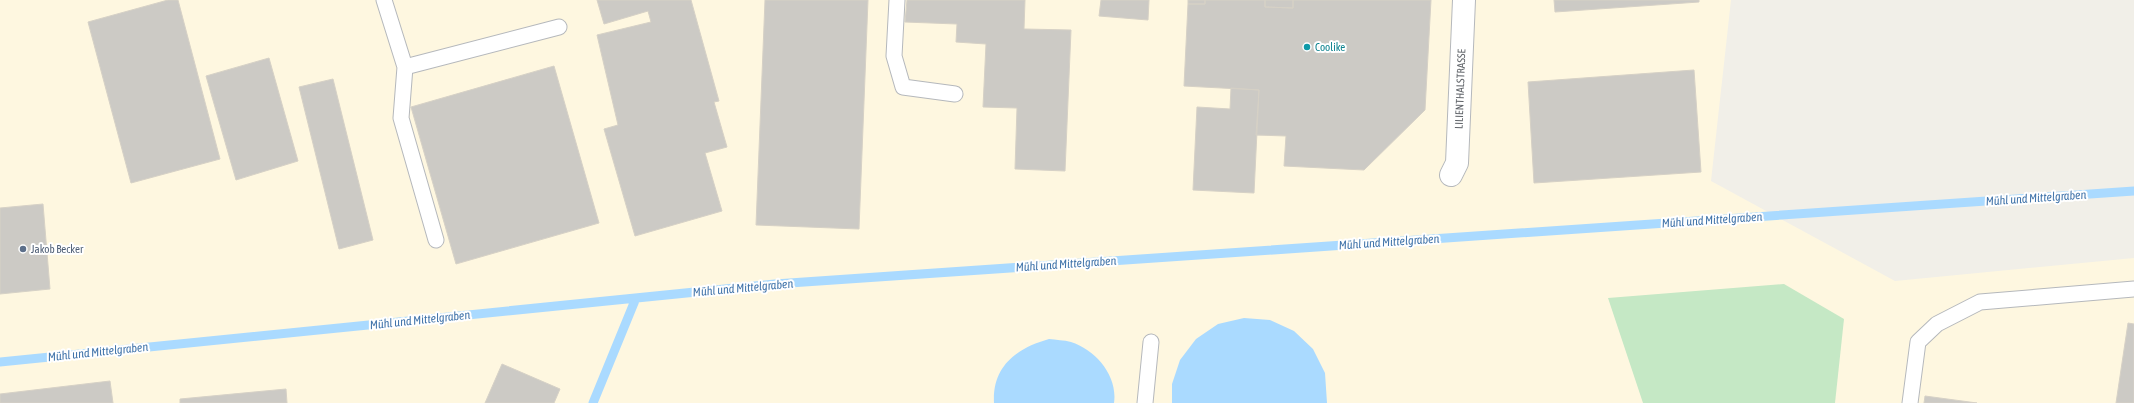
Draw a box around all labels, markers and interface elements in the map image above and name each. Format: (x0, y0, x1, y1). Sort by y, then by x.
place label: Coolike (1315, 41, 1345, 53)
marker: Coolike (1302, 42, 1312, 52)
street label: LILIENTHALSTRASSE (1453, 48, 1467, 129)
water label: Mühl und Mittelgraben (1985, 187, 2087, 209)
water label: Mühl und Mittelgraben (1661, 209, 1763, 231)
water label: Mühl und Mittelgraben (1338, 231, 1440, 253)
place label: Jakob Becker (31, 243, 84, 255)
marker: Jakob Becker (18, 244, 28, 254)
water label: Mühl und Mittelgraben (1015, 253, 1117, 275)
water label: Mühl und Mittelgraben (692, 277, 794, 299)
water label: Mühl und Mittelgraben (369, 308, 471, 332)
water label: Mühl und Mittelgraben (47, 340, 149, 364)

